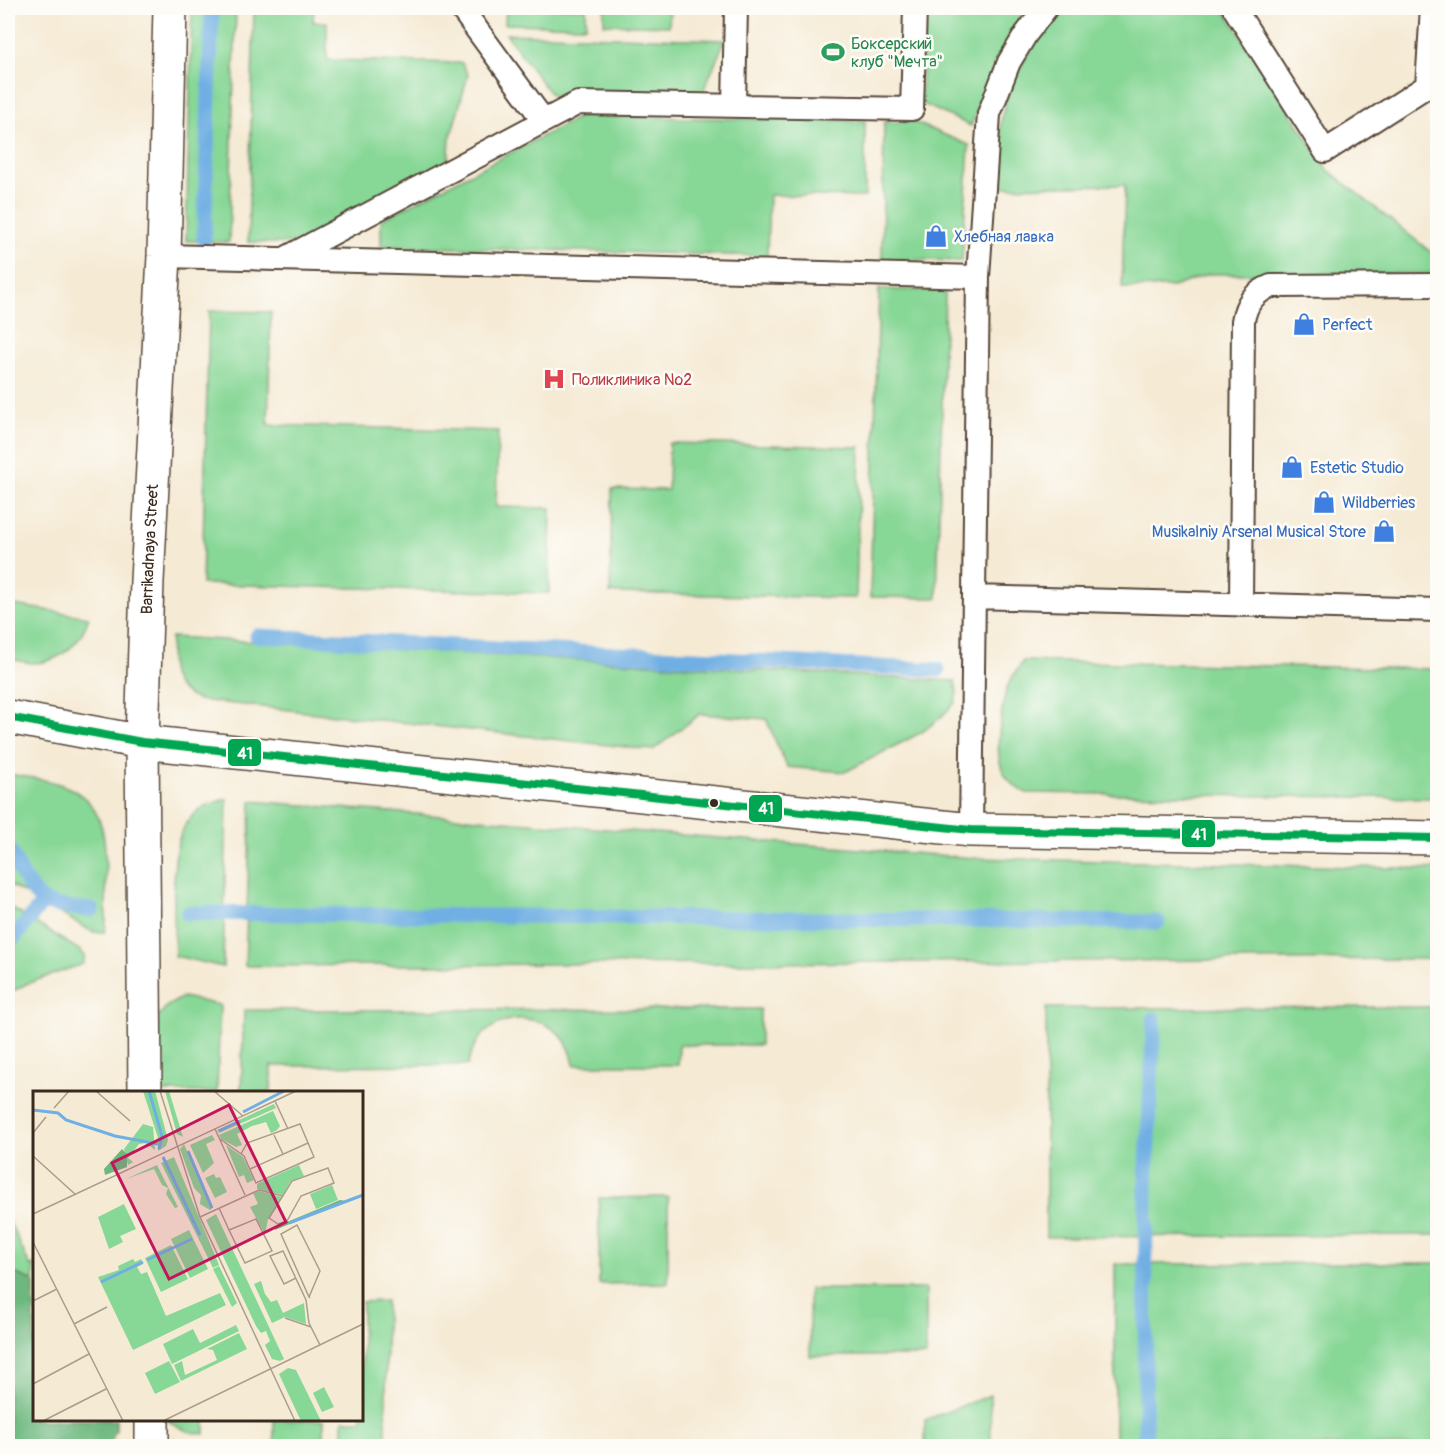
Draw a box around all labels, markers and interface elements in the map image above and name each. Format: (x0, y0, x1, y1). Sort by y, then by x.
place label: Боксерский клуб "Мечта" (851, 34, 943, 72)
sports icon: Боксерский клуб "Мечта" (820, 39, 846, 65)
shop icon: Хлебная лавка (923, 223, 949, 249)
place label: Хлебная лавка (954, 227, 1054, 247)
shop icon: Perfect (1291, 311, 1317, 337)
place label: Perfect (1322, 315, 1373, 335)
hospital icon: Поликлиника №2 (541, 366, 567, 392)
place label: Поликлиника №2 (572, 370, 692, 390)
shop icon: Estetic Studio (1279, 454, 1305, 480)
place label: Estetic Studio (1310, 458, 1404, 478)
street label: Barrikadnaya Street (137, 483, 163, 615)
shop icon: Wildberries (1311, 489, 1337, 515)
place label: Wildberries (1342, 493, 1415, 513)
shop icon: Musikalniy Arsenal Musical Store (1371, 518, 1397, 544)
place label: Musikalniy Arsenal Musical Store (1152, 522, 1366, 542)
line badge: 41 (227, 738, 262, 767)
text: 41 (237, 744, 253, 764)
line badge: 41 (748, 794, 783, 823)
unlabelled marker (708, 797, 720, 809)
text: 41 (758, 799, 774, 819)
line badge: 41 (1181, 819, 1216, 848)
text: 41 (1191, 825, 1207, 845)
inset map (33, 1091, 363, 1421)

